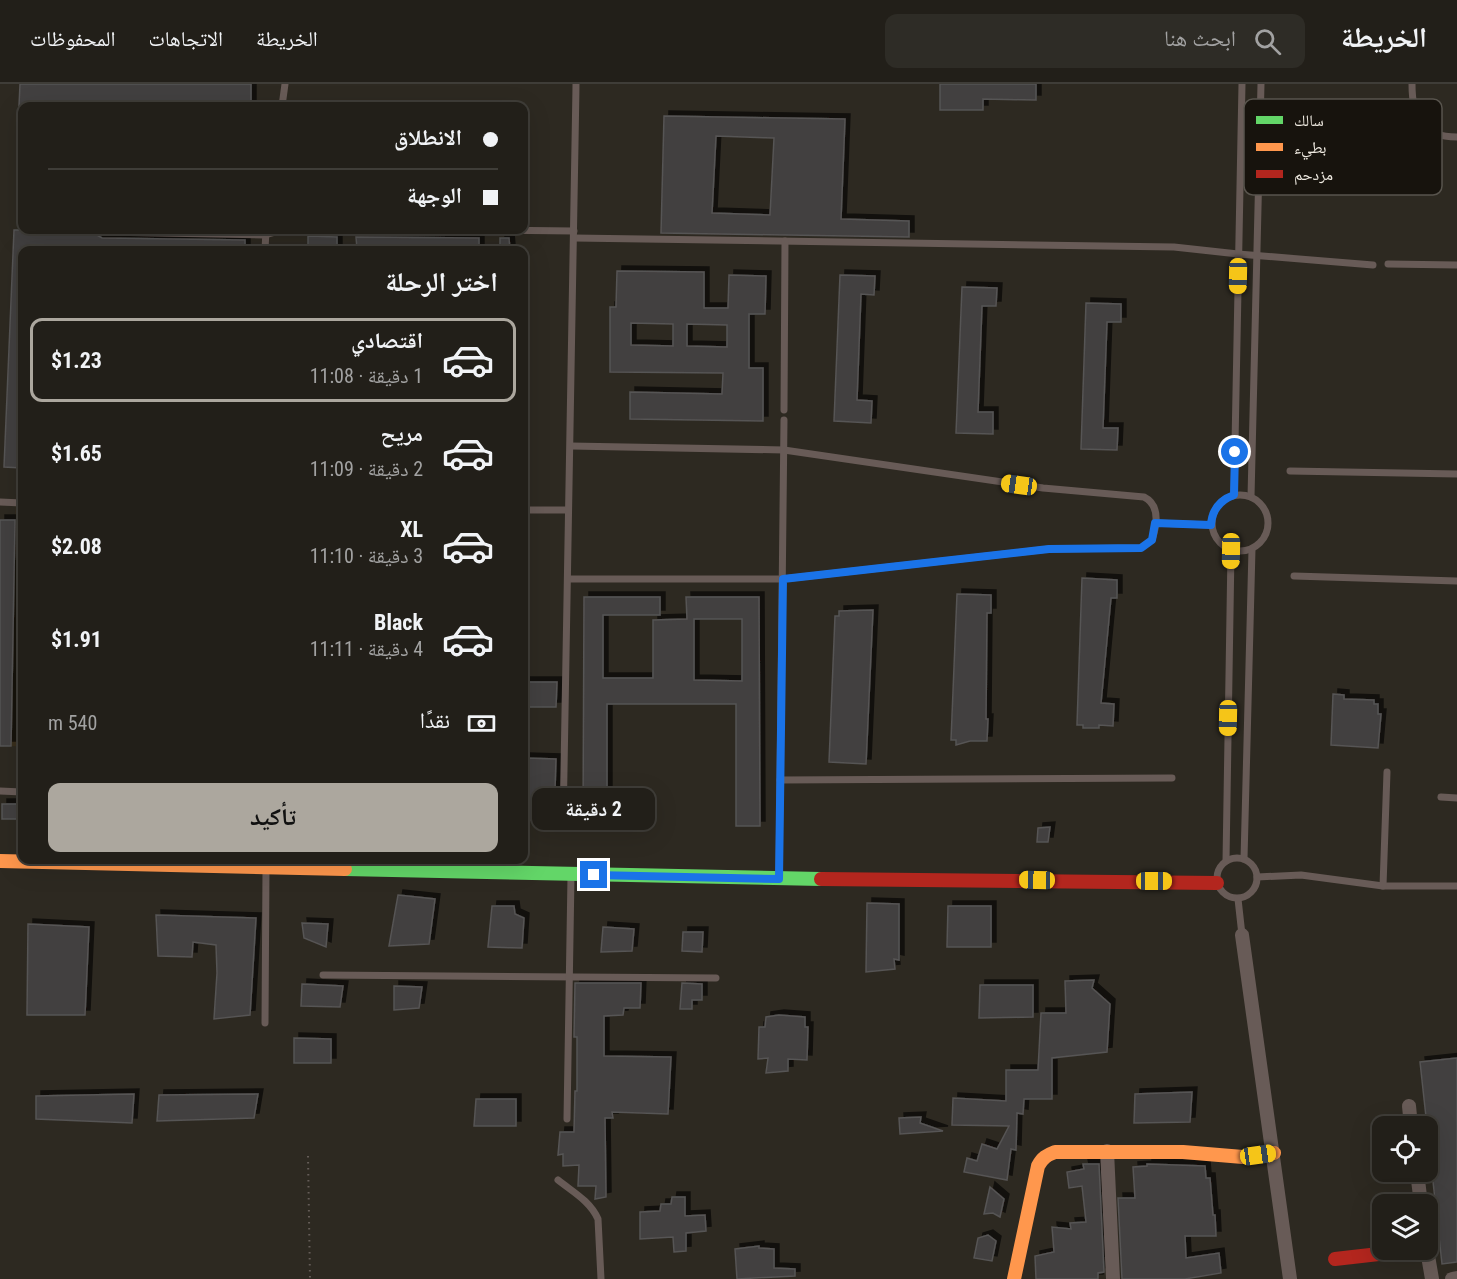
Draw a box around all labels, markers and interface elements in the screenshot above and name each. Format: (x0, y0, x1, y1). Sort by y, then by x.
search box (885, 14, 1305, 68)
text: الخريطة (1341, 21, 1427, 54)
icon: search (1251, 25, 1284, 58)
text: ابحث هنا (1164, 26, 1236, 51)
text: المحفوظات (30, 27, 115, 51)
text: الاتجاهات (148, 27, 223, 51)
text: الخريطة (256, 27, 318, 51)
legend (1244, 99, 1442, 195)
text: سالك (1294, 111, 1324, 130)
text: الانطلاق (394, 125, 462, 150)
text: بطيء (1294, 138, 1326, 160)
text: مزدحم (1294, 165, 1333, 185)
text: الوجهة (407, 183, 462, 208)
car (1229, 258, 1247, 294)
text: اختر الرحلة (385, 266, 498, 298)
text: اقتصادي (351, 328, 423, 353)
icon: car (441, 333, 495, 387)
text: $1.23 (51, 348, 102, 373)
text: 1 دقيقة · 11:08 (310, 364, 423, 388)
text: مريح (380, 421, 423, 446)
icon: car (441, 426, 495, 480)
route start (1221, 438, 1248, 465)
text: $1.65 (51, 441, 102, 466)
text: 2 دقيقة · 11:09 (310, 457, 423, 481)
car (1000, 474, 1038, 496)
text: XL (400, 517, 423, 542)
icon: car (441, 519, 495, 573)
car (1222, 533, 1240, 569)
text: $2.08 (51, 534, 102, 559)
text: 3 دقيقة · 11:10 (310, 544, 423, 568)
text: Black (374, 610, 423, 635)
icon: car (441, 612, 495, 666)
text: $1.91 (51, 627, 102, 652)
text: 4 دقيقة · 11:11 (310, 637, 423, 661)
car (1219, 700, 1237, 736)
icon: cash (465, 707, 498, 740)
text: نقدًا (420, 708, 450, 733)
text: 540 m (48, 711, 97, 735)
button: تأكيد (48, 783, 498, 852)
callout: 2 دقيقة (532, 788, 656, 830)
text: 2 دقيقة (565, 797, 622, 821)
route end (580, 861, 607, 888)
car (1019, 871, 1055, 889)
car (1136, 872, 1172, 890)
map controls (1372, 1116, 1438, 1260)
button: locate (1372, 1116, 1438, 1182)
car (1239, 1144, 1277, 1166)
button: layers (1372, 1194, 1438, 1260)

